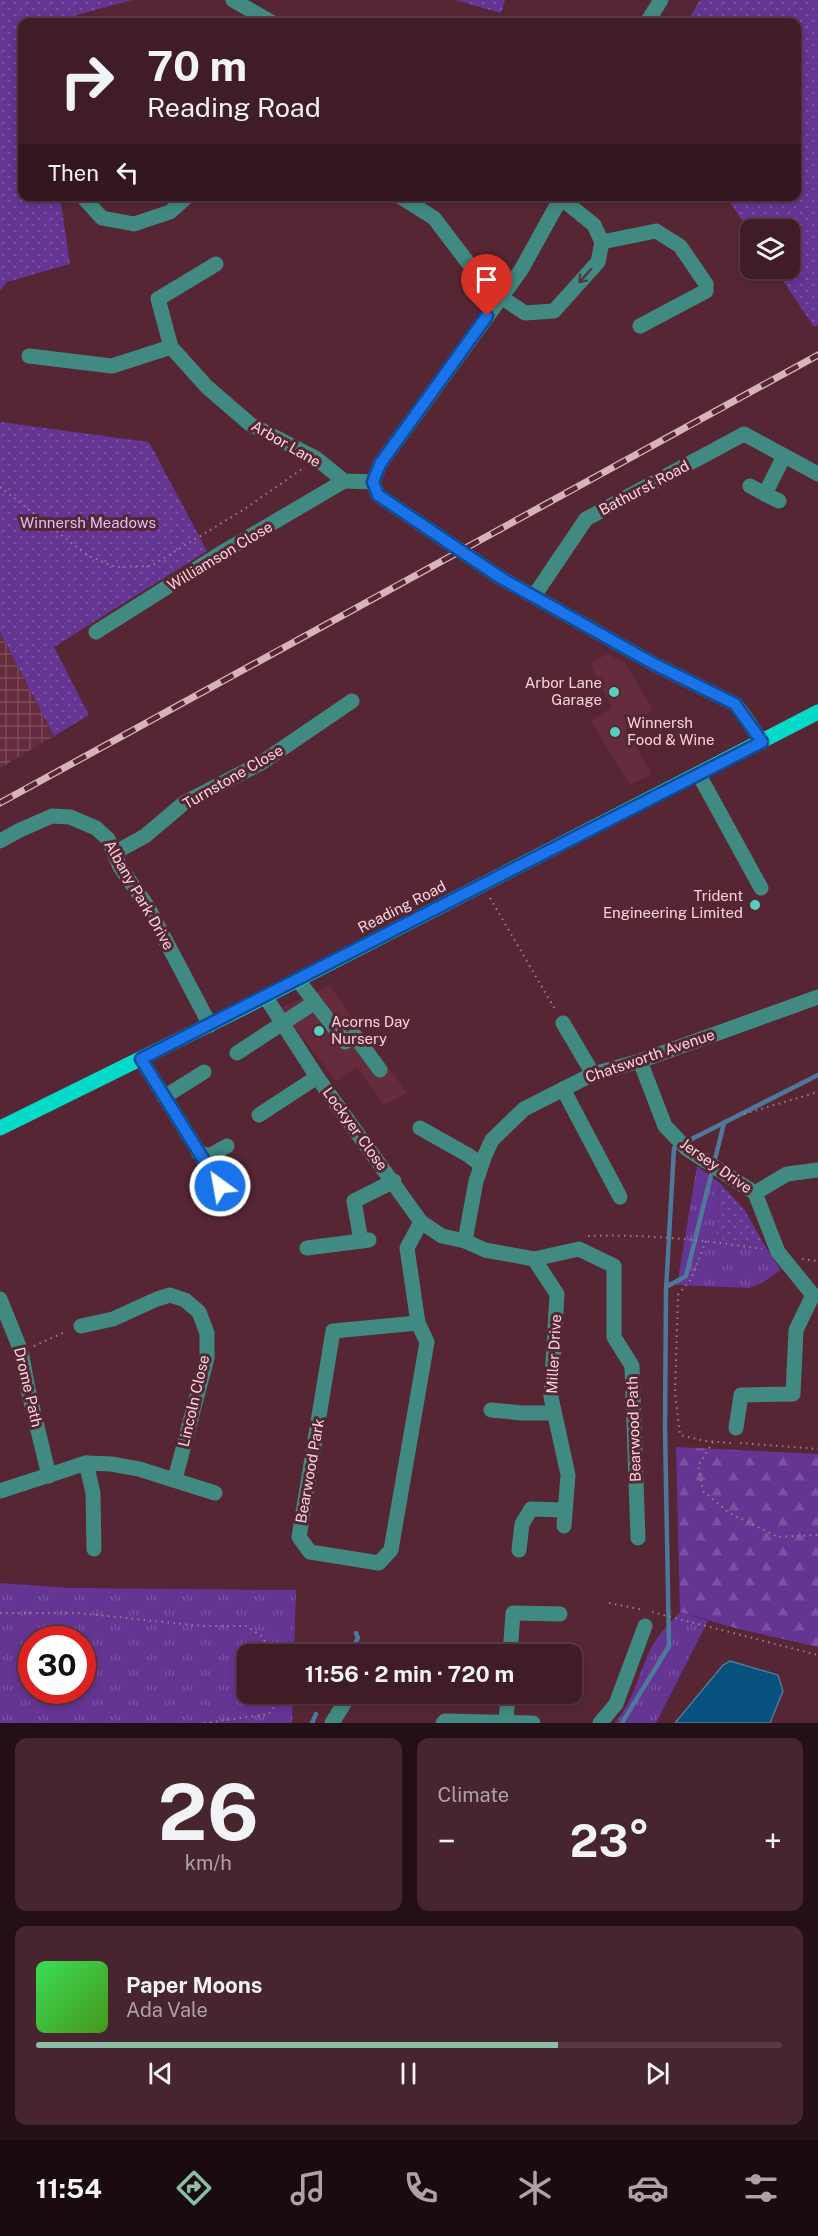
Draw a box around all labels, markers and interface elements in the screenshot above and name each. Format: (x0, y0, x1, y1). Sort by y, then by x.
text: 70 m (147, 41, 247, 90)
icon: right (48, 42, 126, 120)
text: Reading Road (147, 91, 321, 123)
icon: left (111, 156, 144, 189)
text: Then (48, 160, 99, 186)
map controls (740, 219, 800, 279)
button: layers (740, 219, 800, 279)
pin (461, 254, 512, 316)
icon: arrive (470, 263, 503, 296)
one-way arrow (578, 269, 592, 284)
street label: Arbor Lane (249, 417, 324, 470)
street label: Bathurst Road (596, 457, 692, 518)
park label: Winnersh Meadows (20, 514, 156, 531)
street label: Williamson Close (164, 518, 275, 594)
place label: Arbor Lane Garage (525, 674, 602, 708)
marker: Arbor Lane Garage (607, 685, 621, 699)
place label: Winnersh Food & Wine (627, 714, 714, 748)
marker: Winnersh Food & Wine (608, 725, 622, 739)
street label: Turnstone Close (180, 741, 286, 812)
street label: Albany Park Drive (101, 837, 178, 953)
street label: Reading Road (355, 877, 449, 936)
place label: Trident Engineering Limited (603, 887, 743, 921)
marker: Trident Engineering Limited (748, 898, 762, 912)
place label: Acorns Day Nursery (331, 1013, 410, 1047)
marker: Acorns Day Nursery (312, 1024, 326, 1038)
street label: Chatsworth Avenue (583, 1025, 717, 1086)
street label: Lockyer Close (320, 1084, 391, 1174)
street label: Jersey Drive (677, 1135, 755, 1197)
position arrow (188, 1154, 252, 1218)
street label: Miller Drive (543, 1314, 564, 1394)
street label: Drome Path (11, 1345, 46, 1429)
street label: Lincoln Close (175, 1353, 212, 1448)
street label: Bearwood Path (623, 1376, 644, 1482)
street label: Bearwood Park (292, 1417, 327, 1525)
speed limit sign: 30 (18, 1626, 96, 1704)
text: 11:56 · 2 min · 720 m (305, 1661, 514, 1687)
text: 26 (158, 1766, 259, 1858)
text: Climate (438, 1783, 509, 1807)
text: 23° (570, 1814, 650, 1867)
text: − (438, 1822, 456, 1860)
text: + (764, 1822, 782, 1860)
text: km/h (185, 1851, 232, 1875)
text: Paper Moons (126, 1972, 262, 1998)
text: Ada Vale (126, 1998, 208, 2022)
icon: previous (144, 2057, 177, 2090)
icon: pause (392, 2057, 425, 2090)
icon: next (641, 2057, 674, 2090)
icon: directions (173, 2167, 215, 2209)
icon: music (287, 2167, 329, 2209)
icon: phone (400, 2167, 442, 2209)
icon: climate (514, 2167, 556, 2209)
icon: car (627, 2167, 669, 2209)
icon: filters (740, 2167, 782, 2209)
text: 11:54 (36, 2172, 102, 2204)

